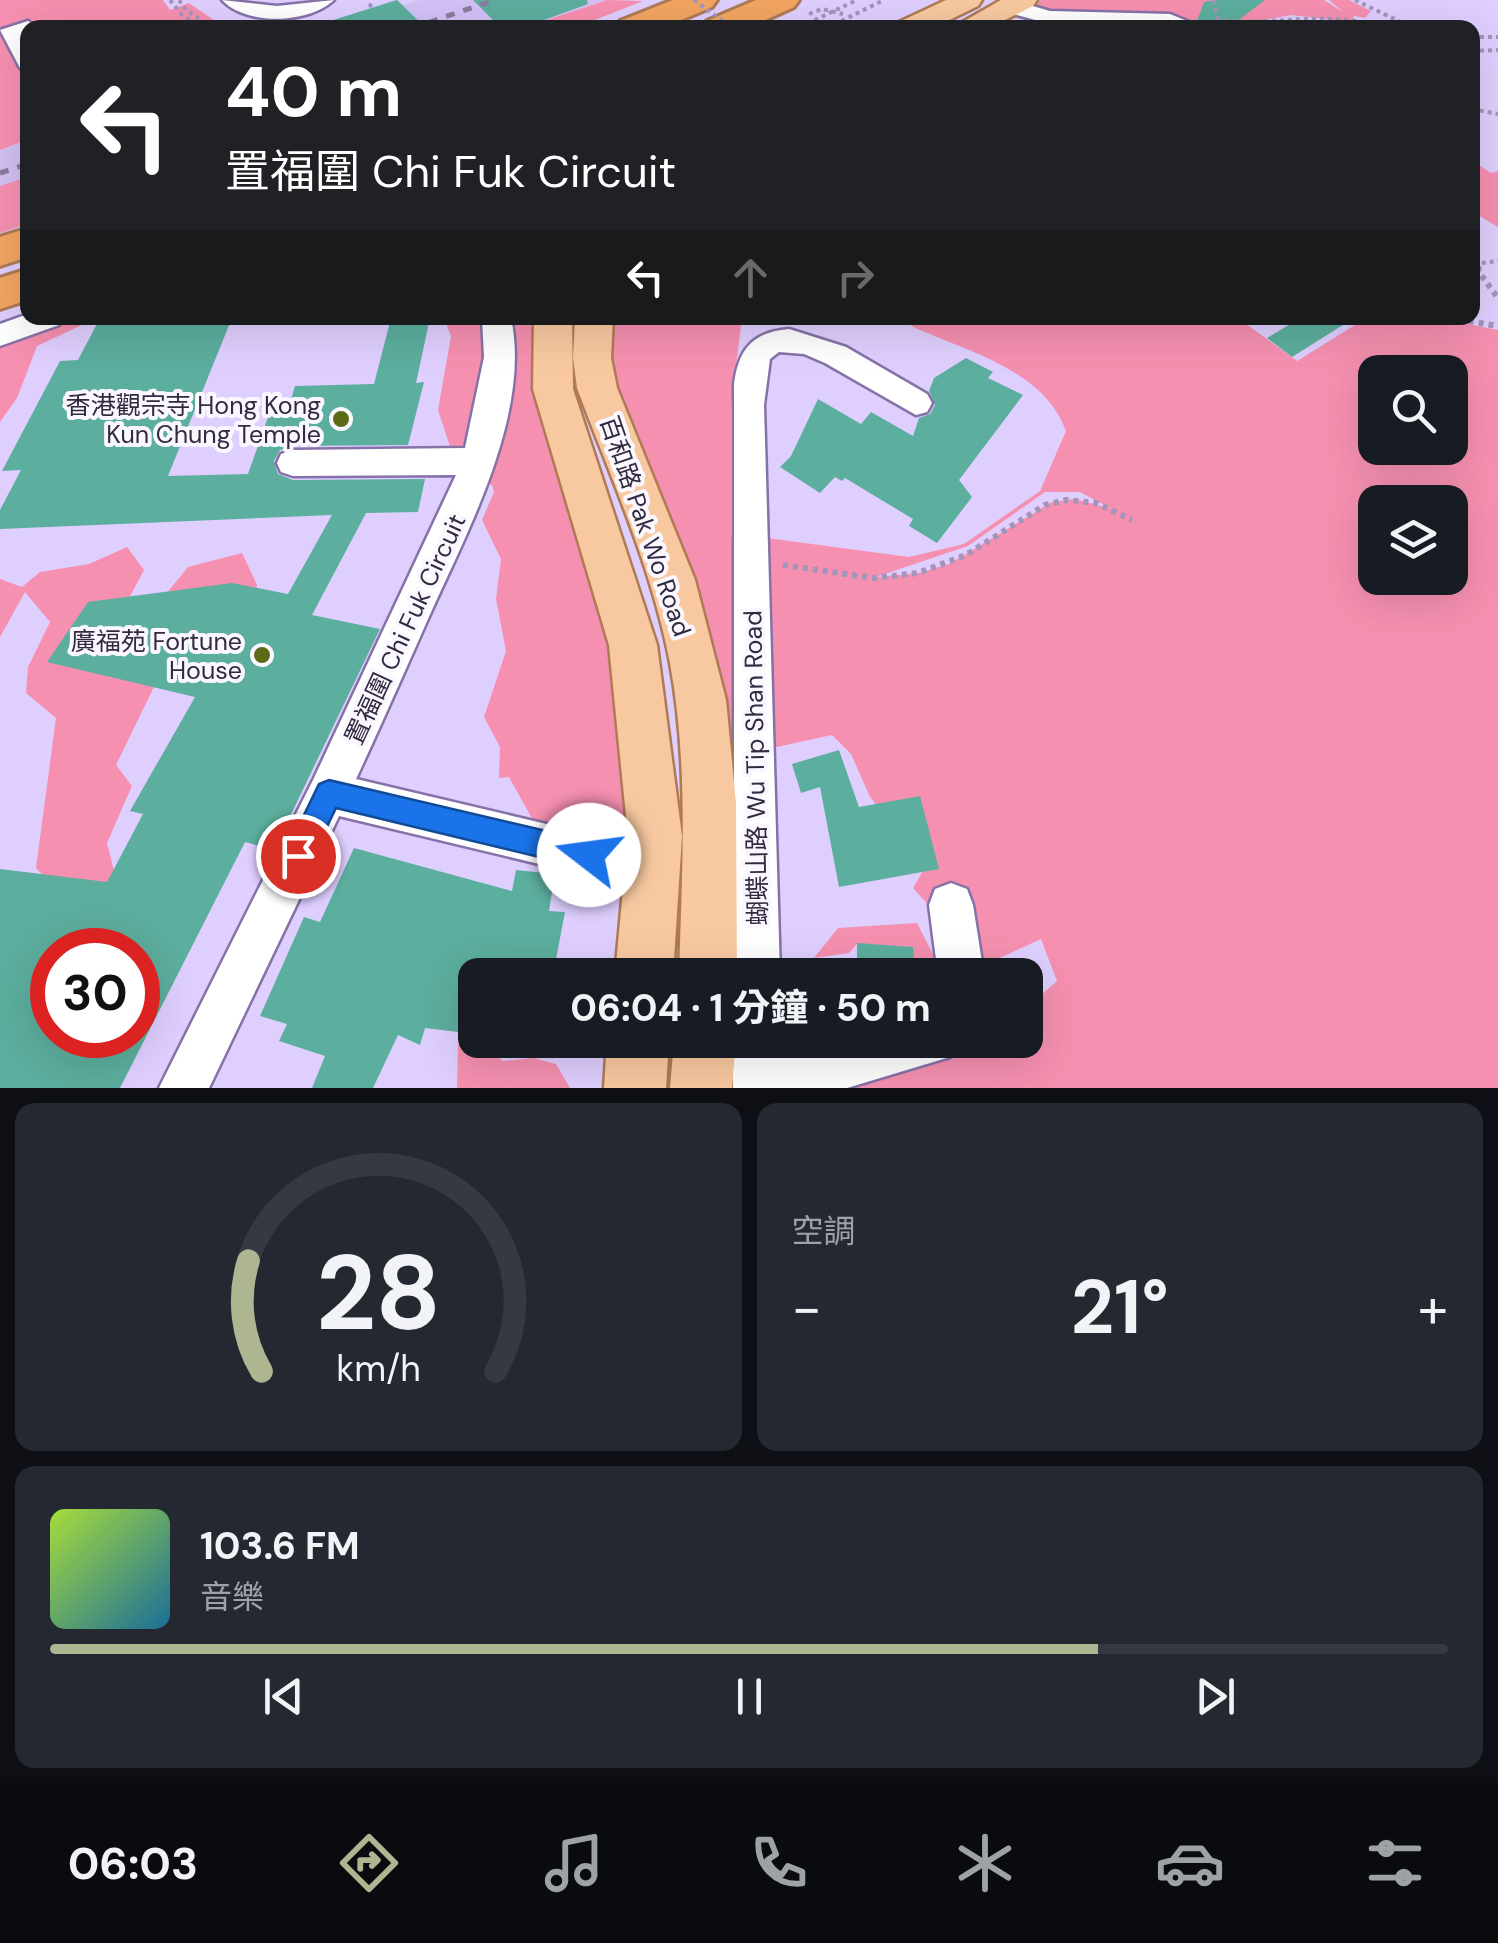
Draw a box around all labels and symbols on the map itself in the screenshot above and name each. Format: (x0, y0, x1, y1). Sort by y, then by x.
place label: 香港觀宗寺 Hong Kong Kun Chung Temple (66, 389, 321, 451)
marker: 香港觀宗寺 Hong Kong Kun Chung Temple (330, 408, 352, 430)
street label: 百和路 Pak Wo Road (592, 412, 699, 641)
street label: 置福圍 Chi Fuk Circuit (338, 509, 473, 750)
street label: 蝴蝶山路 Wu Tip Shan Road (736, 610, 775, 926)
place label: 廣福苑 Fortune House (71, 625, 242, 687)
marker: 廣福苑 Fortune House (251, 644, 273, 666)
position arrow (537, 803, 641, 907)
pin (256, 814, 341, 899)
speed limit sign: 30 (30, 928, 160, 1058)

